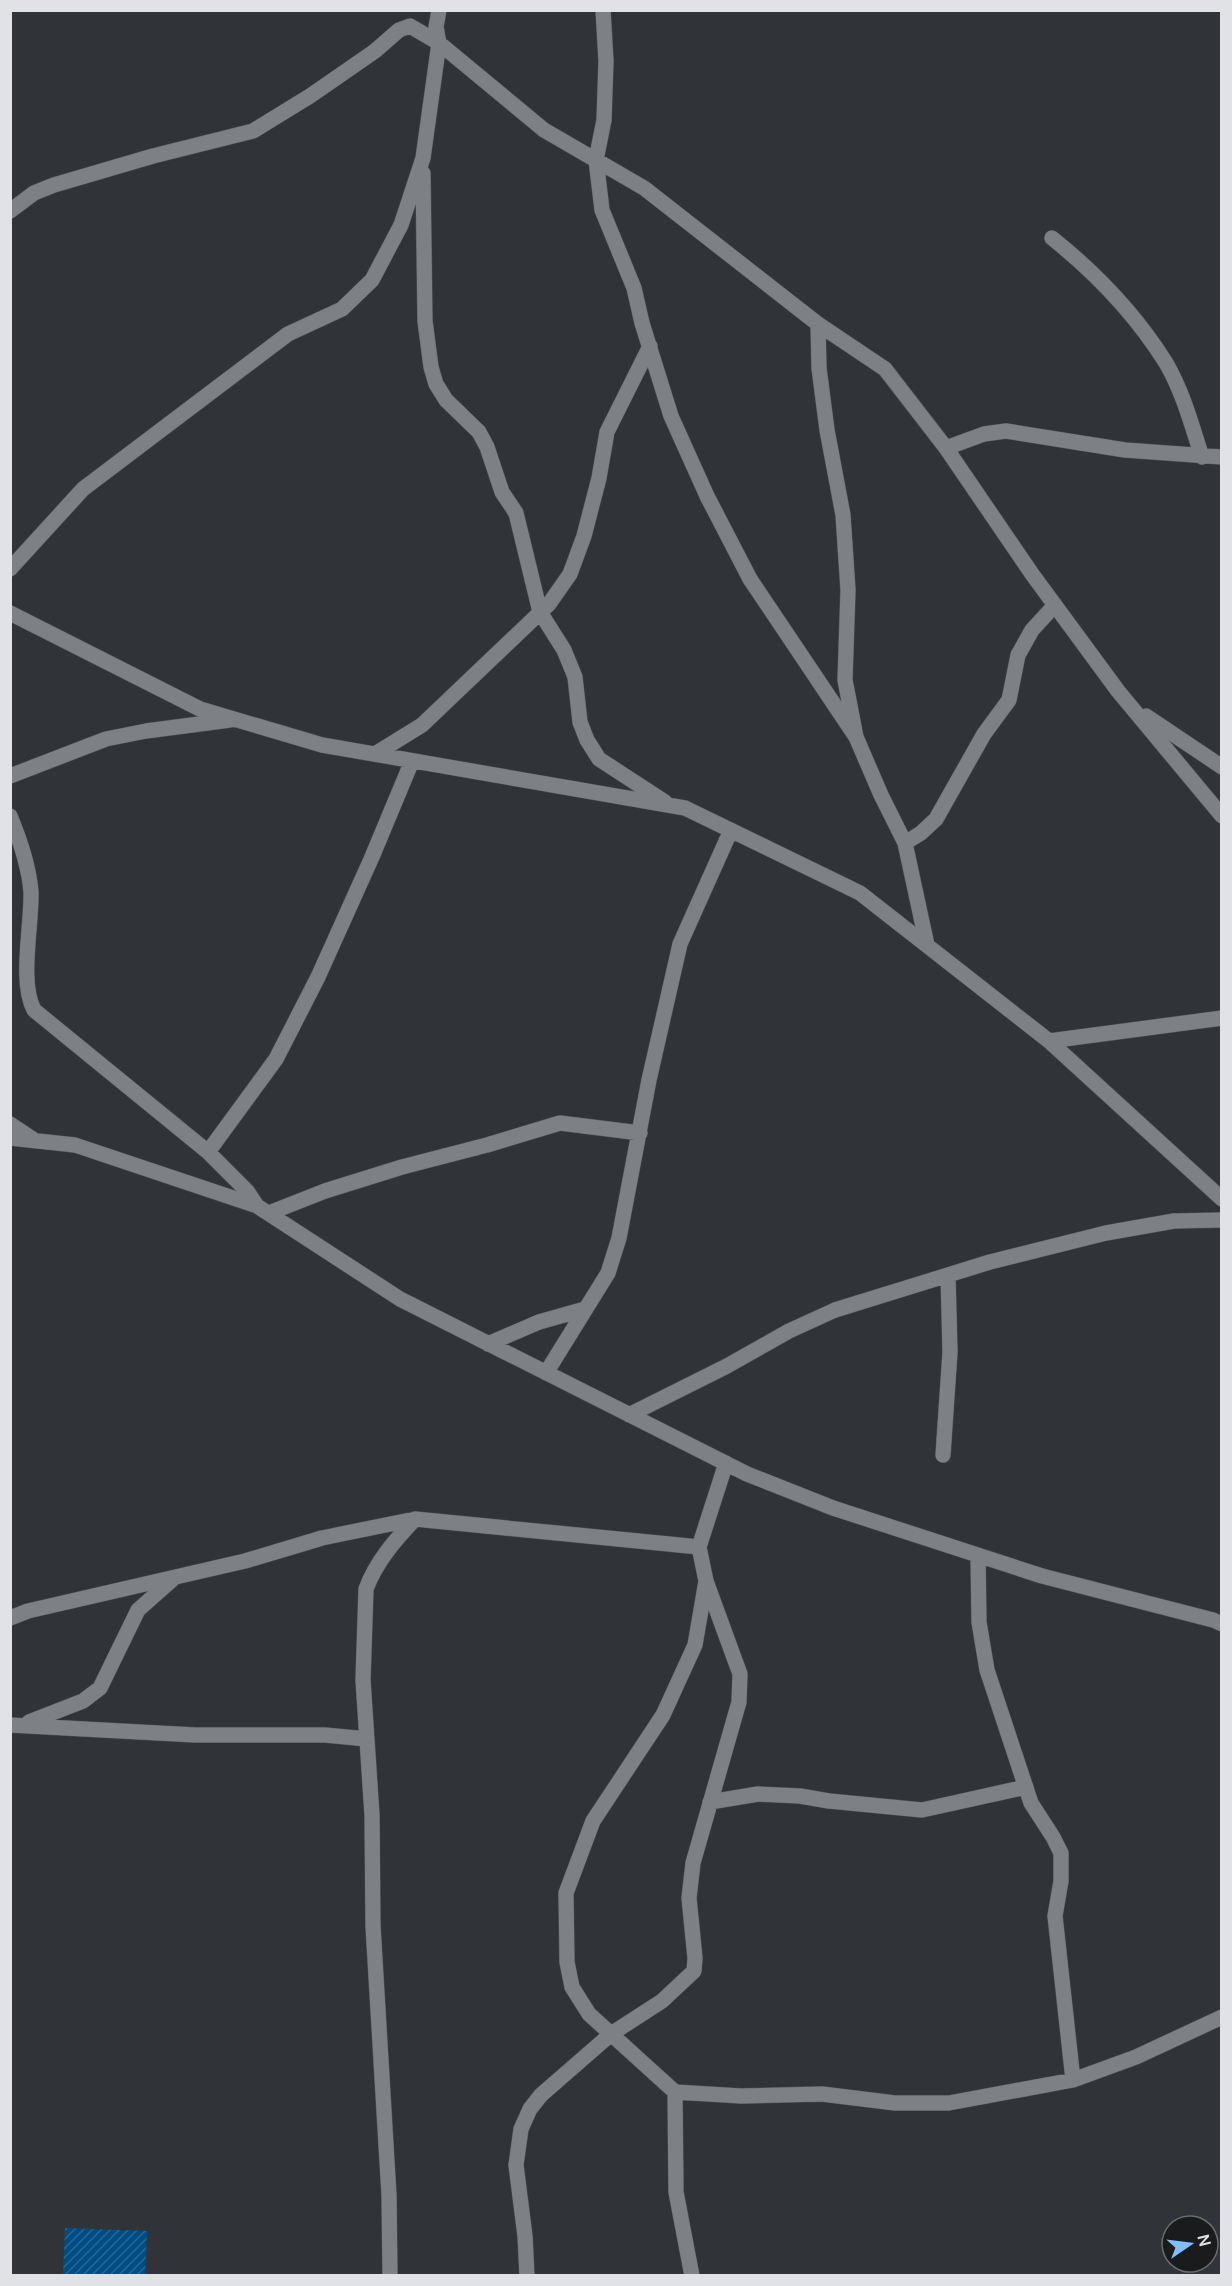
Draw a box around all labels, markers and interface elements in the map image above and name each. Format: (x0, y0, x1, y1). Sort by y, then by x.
north arrow (1160, 2214, 1220, 2274)
text: N (1192, 2232, 1217, 2249)

